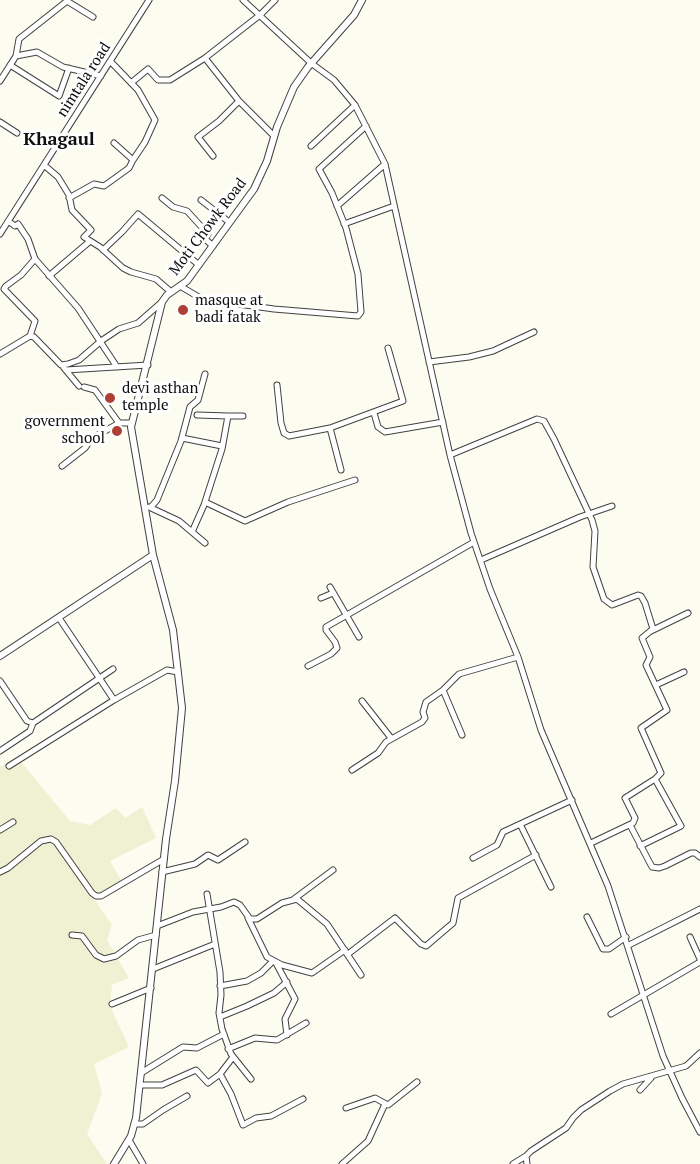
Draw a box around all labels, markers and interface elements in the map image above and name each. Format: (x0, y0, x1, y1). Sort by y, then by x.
street label: nimtala road (53, 39, 115, 121)
district label: Khagaul (23, 129, 95, 151)
street label: Moti Chowk Road (166, 175, 250, 279)
place label: masque at badi fatak (195, 292, 263, 327)
marker: masque at badi fatak (176, 303, 190, 317)
place label: devi asthan temple (122, 380, 198, 415)
marker: devi asthan temple (103, 391, 117, 405)
place label: government school (25, 413, 105, 448)
marker: government school (110, 424, 124, 438)

